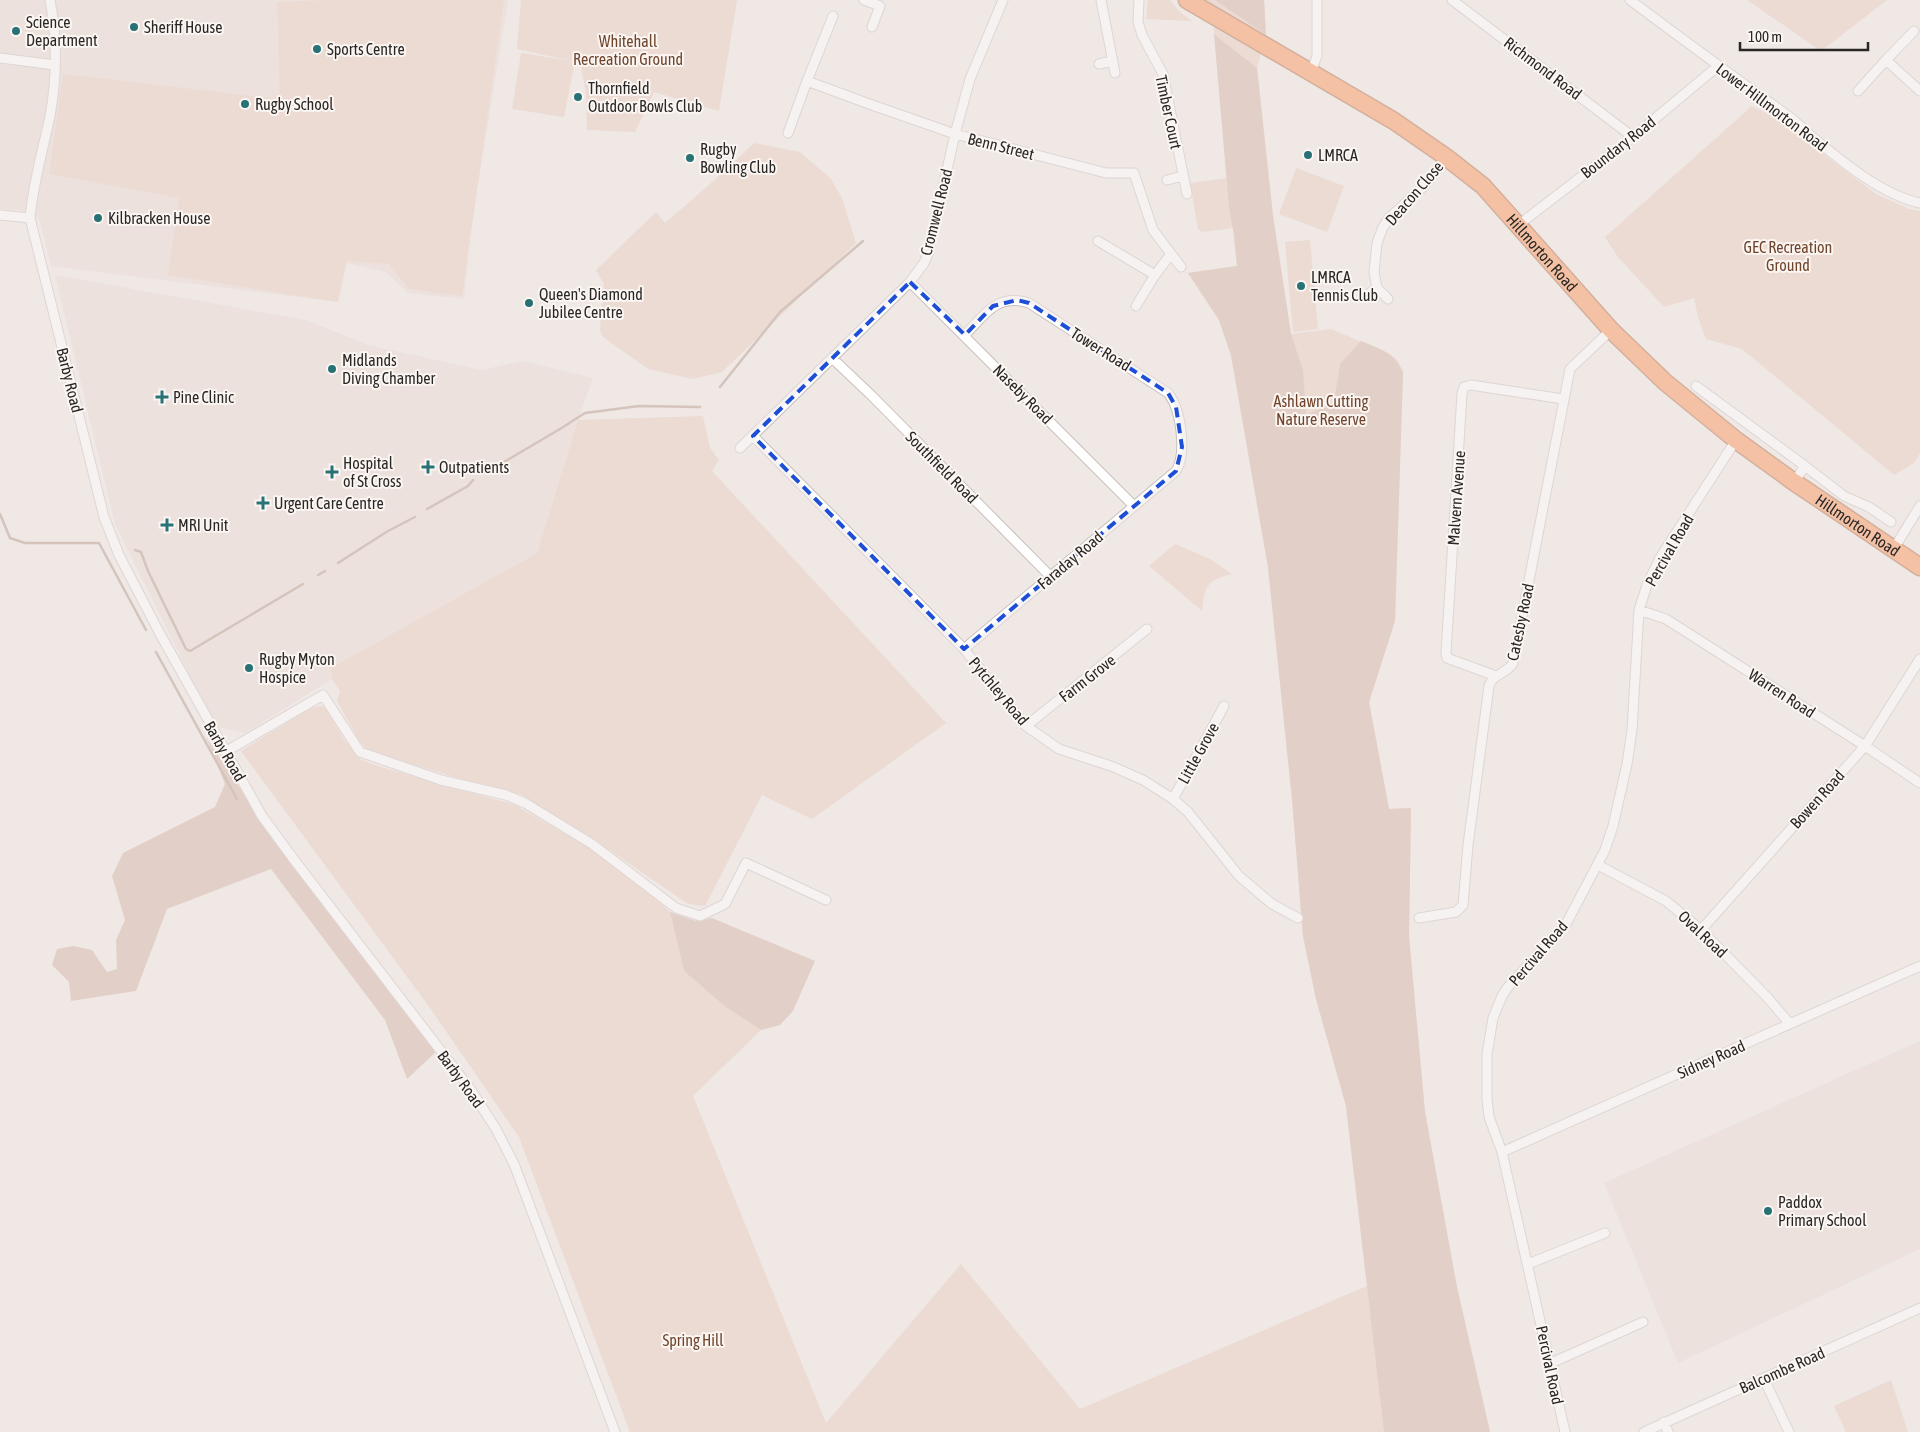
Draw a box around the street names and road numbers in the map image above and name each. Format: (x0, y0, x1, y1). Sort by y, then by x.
street label: Richmond Road (1501, 33, 1585, 103)
street label: Lower Hillmorton Road (1713, 59, 1831, 155)
street label: Timber Court (1152, 73, 1186, 151)
street label: Boundary Road (1577, 112, 1659, 182)
street label: Benn Street (966, 129, 1036, 163)
street label: Deacon Close (1381, 157, 1447, 229)
street label: Cromwell Road (917, 167, 955, 257)
street label: Hillmorton Road (1503, 210, 1581, 295)
street label: Tower Road (1068, 323, 1134, 375)
street label: Barby Road (52, 346, 87, 415)
street label: Naseby Road (989, 361, 1056, 428)
street label: Southfield Road (902, 427, 982, 507)
street label: Malvern Avenue (1444, 450, 1468, 546)
street label: Hillmorton Road (1812, 490, 1903, 560)
street label: Percival Road (1641, 511, 1697, 589)
street label: Faraday Road (1034, 527, 1107, 593)
street label: Catesby Road (1503, 582, 1538, 663)
street label: Farm Grove (1055, 651, 1119, 705)
street label: Pytchley Road (965, 653, 1033, 729)
street label: Warren Road (1745, 665, 1819, 721)
street label: Barby Road (200, 718, 249, 785)
street label: Little Grove (1174, 719, 1222, 787)
street label: Bowen Road (1786, 766, 1848, 832)
street label: Oval Road (1675, 907, 1731, 961)
street label: Percival Road (1505, 917, 1571, 989)
street label: Sidney Road (1674, 1036, 1748, 1083)
street label: Barby Road (433, 1047, 488, 1112)
street label: Percival Road (1533, 1324, 1567, 1406)
street label: Balcombe Road (1736, 1343, 1828, 1397)

